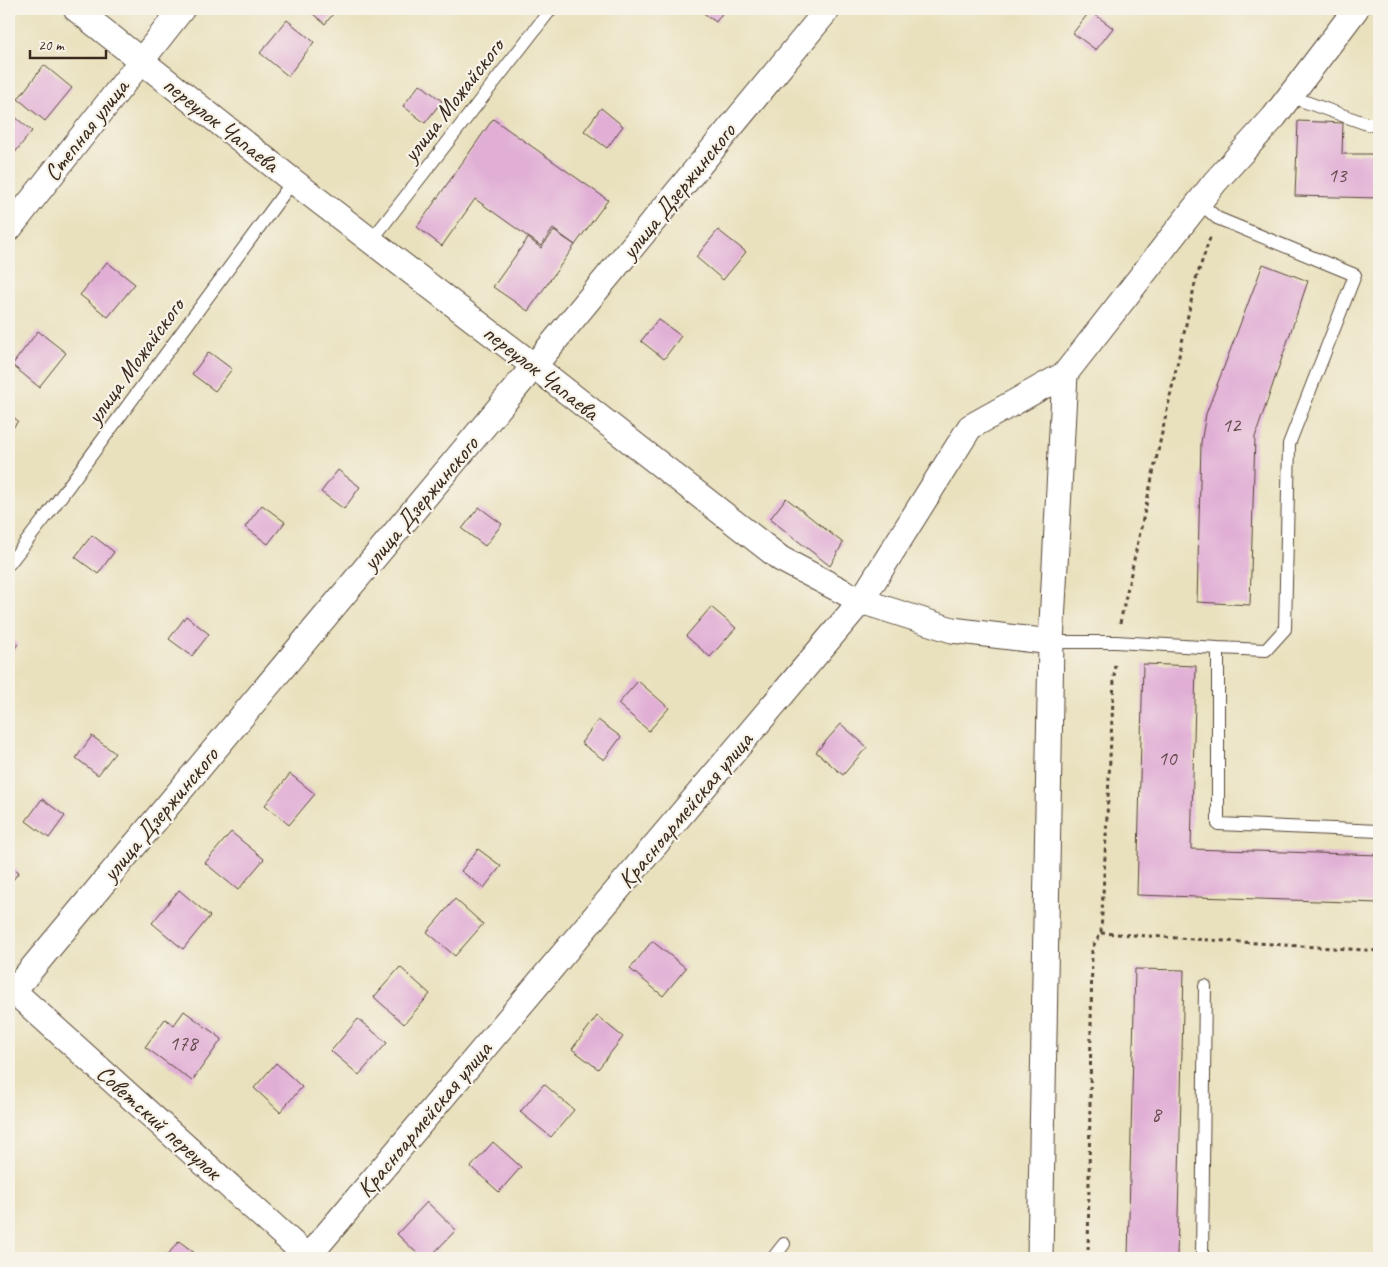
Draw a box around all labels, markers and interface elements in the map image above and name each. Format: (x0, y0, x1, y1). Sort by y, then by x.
scale bar (30, 28, 106, 60)
street label: улица Можайского (394, 30, 512, 169)
text: 20 m (38, 36, 65, 55)
street label: переулок Чапаева (157, 69, 286, 179)
street label: Степная улица (37, 71, 136, 187)
street label: улица Дзержинского (613, 116, 743, 267)
house number: 13 (1328, 162, 1348, 188)
street label: улица Можайского (78, 290, 192, 432)
street label: переулок Чапаева (477, 317, 606, 427)
house number: 12 (1222, 412, 1242, 438)
street label: улица Дзержинского (354, 429, 486, 578)
street label: Красноармейская улица (611, 725, 760, 894)
street label: улица Дзержинского (94, 740, 226, 889)
house number: 10 (1158, 745, 1178, 771)
house number: 178 (169, 1030, 200, 1056)
street label: Красноармейская улица (350, 1034, 499, 1203)
street label: Советский переулок (90, 1058, 229, 1187)
house number: 8 (1151, 1101, 1163, 1127)

